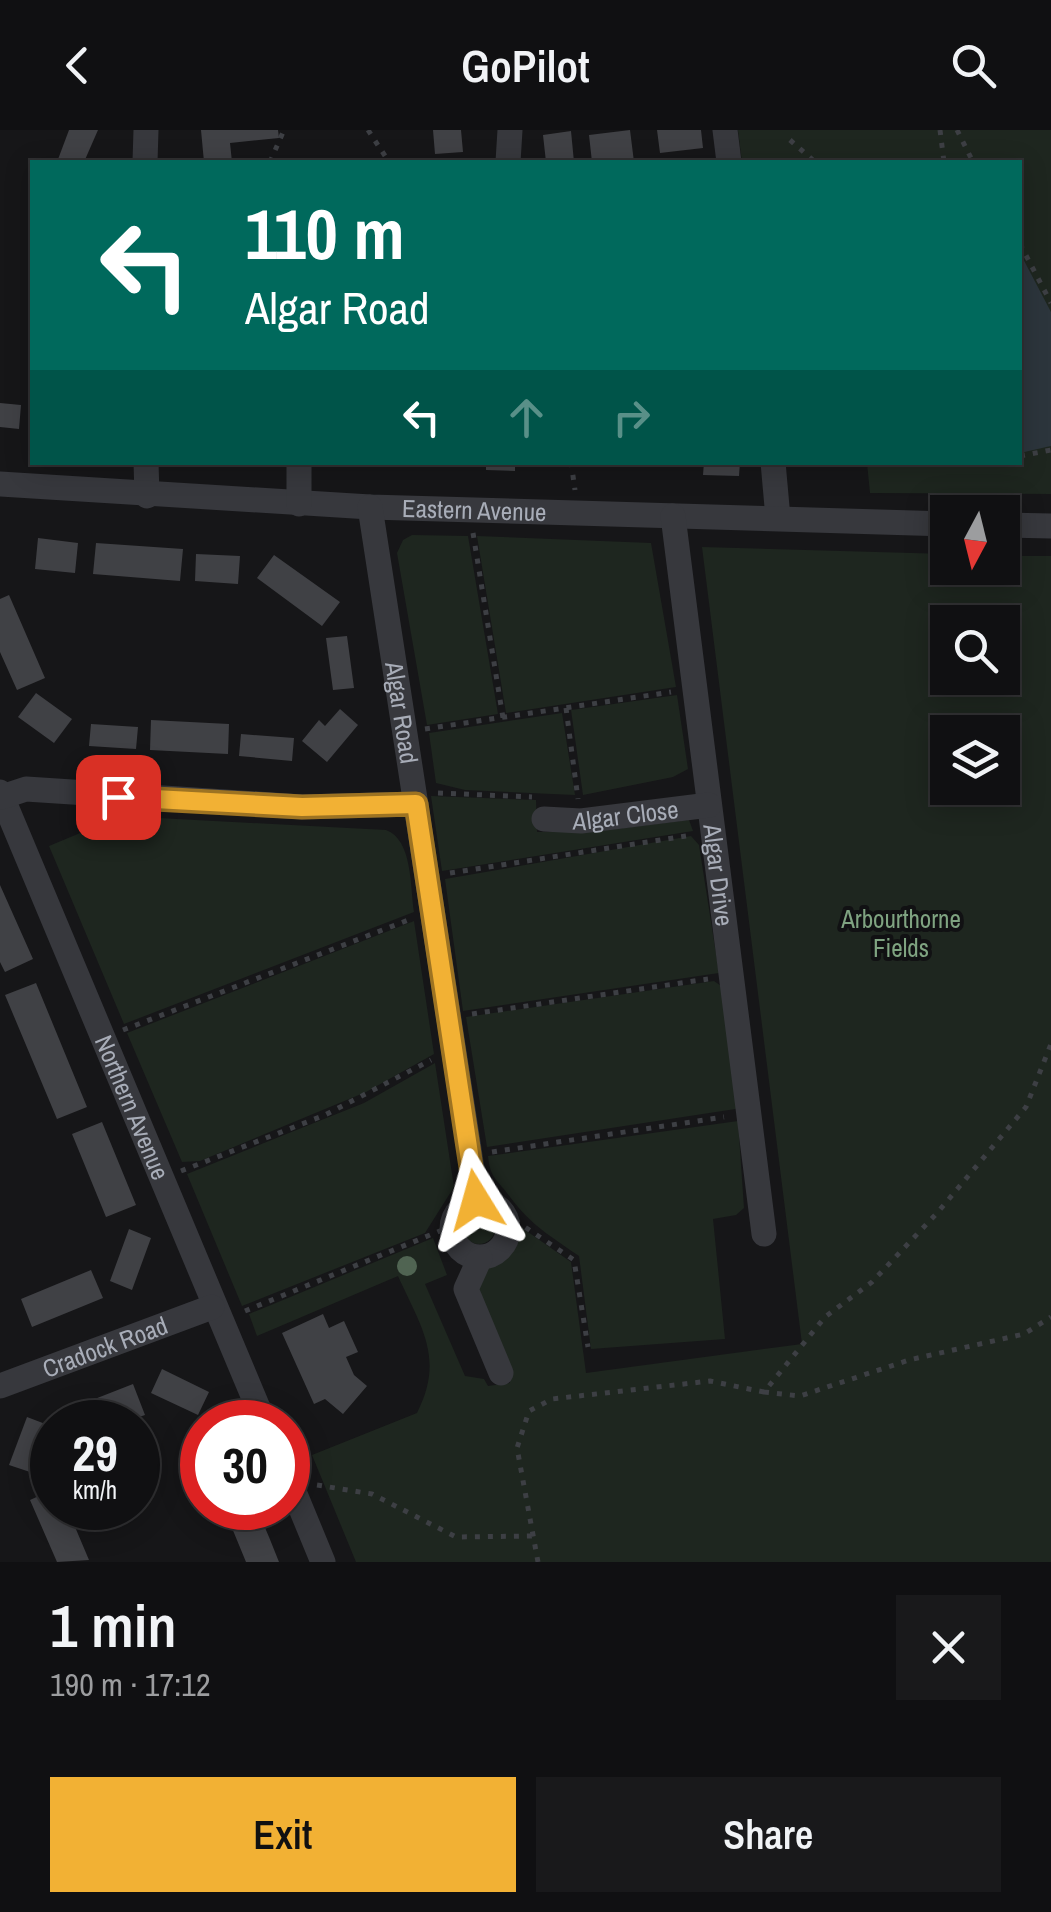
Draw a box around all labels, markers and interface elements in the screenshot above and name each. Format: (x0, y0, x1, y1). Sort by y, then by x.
text: GoPilot (461, 35, 590, 96)
icon: back (50, 38, 105, 93)
icon: search (946, 38, 1001, 93)
text: 110 m (245, 187, 405, 281)
icon: left (80, 200, 210, 330)
text: Algar Road (245, 277, 430, 338)
icon: left (394, 390, 449, 445)
icon: ahead (499, 390, 554, 445)
icon: right (604, 390, 659, 445)
street label: Eastern Avenue (402, 491, 547, 529)
north arrow (930, 495, 1020, 585)
map controls (930, 495, 1020, 805)
button: search (930, 605, 1020, 695)
street label: Algar Road (377, 658, 426, 766)
button: layers (930, 715, 1020, 805)
pin (76, 755, 161, 840)
icon: arrive (91, 770, 146, 825)
street label: Algar Close (571, 792, 680, 838)
street label: Algar Drive (695, 821, 742, 928)
park label: Arbourthorne Fields (840, 902, 961, 965)
street label: Northern Avenue (87, 1030, 178, 1185)
position arrow (424, 1148, 528, 1252)
street label: Cradock Road (38, 1308, 172, 1386)
speed limit sign: 30 (180, 1400, 310, 1530)
text: 29 (72, 1419, 118, 1487)
text: km/h (73, 1473, 117, 1507)
text: 1 min (50, 1585, 177, 1666)
button: close (896, 1595, 1001, 1700)
text: 190 m · 17:12 (50, 1663, 210, 1706)
button: Exit (50, 1777, 516, 1892)
button: Share (536, 1777, 1001, 1892)

